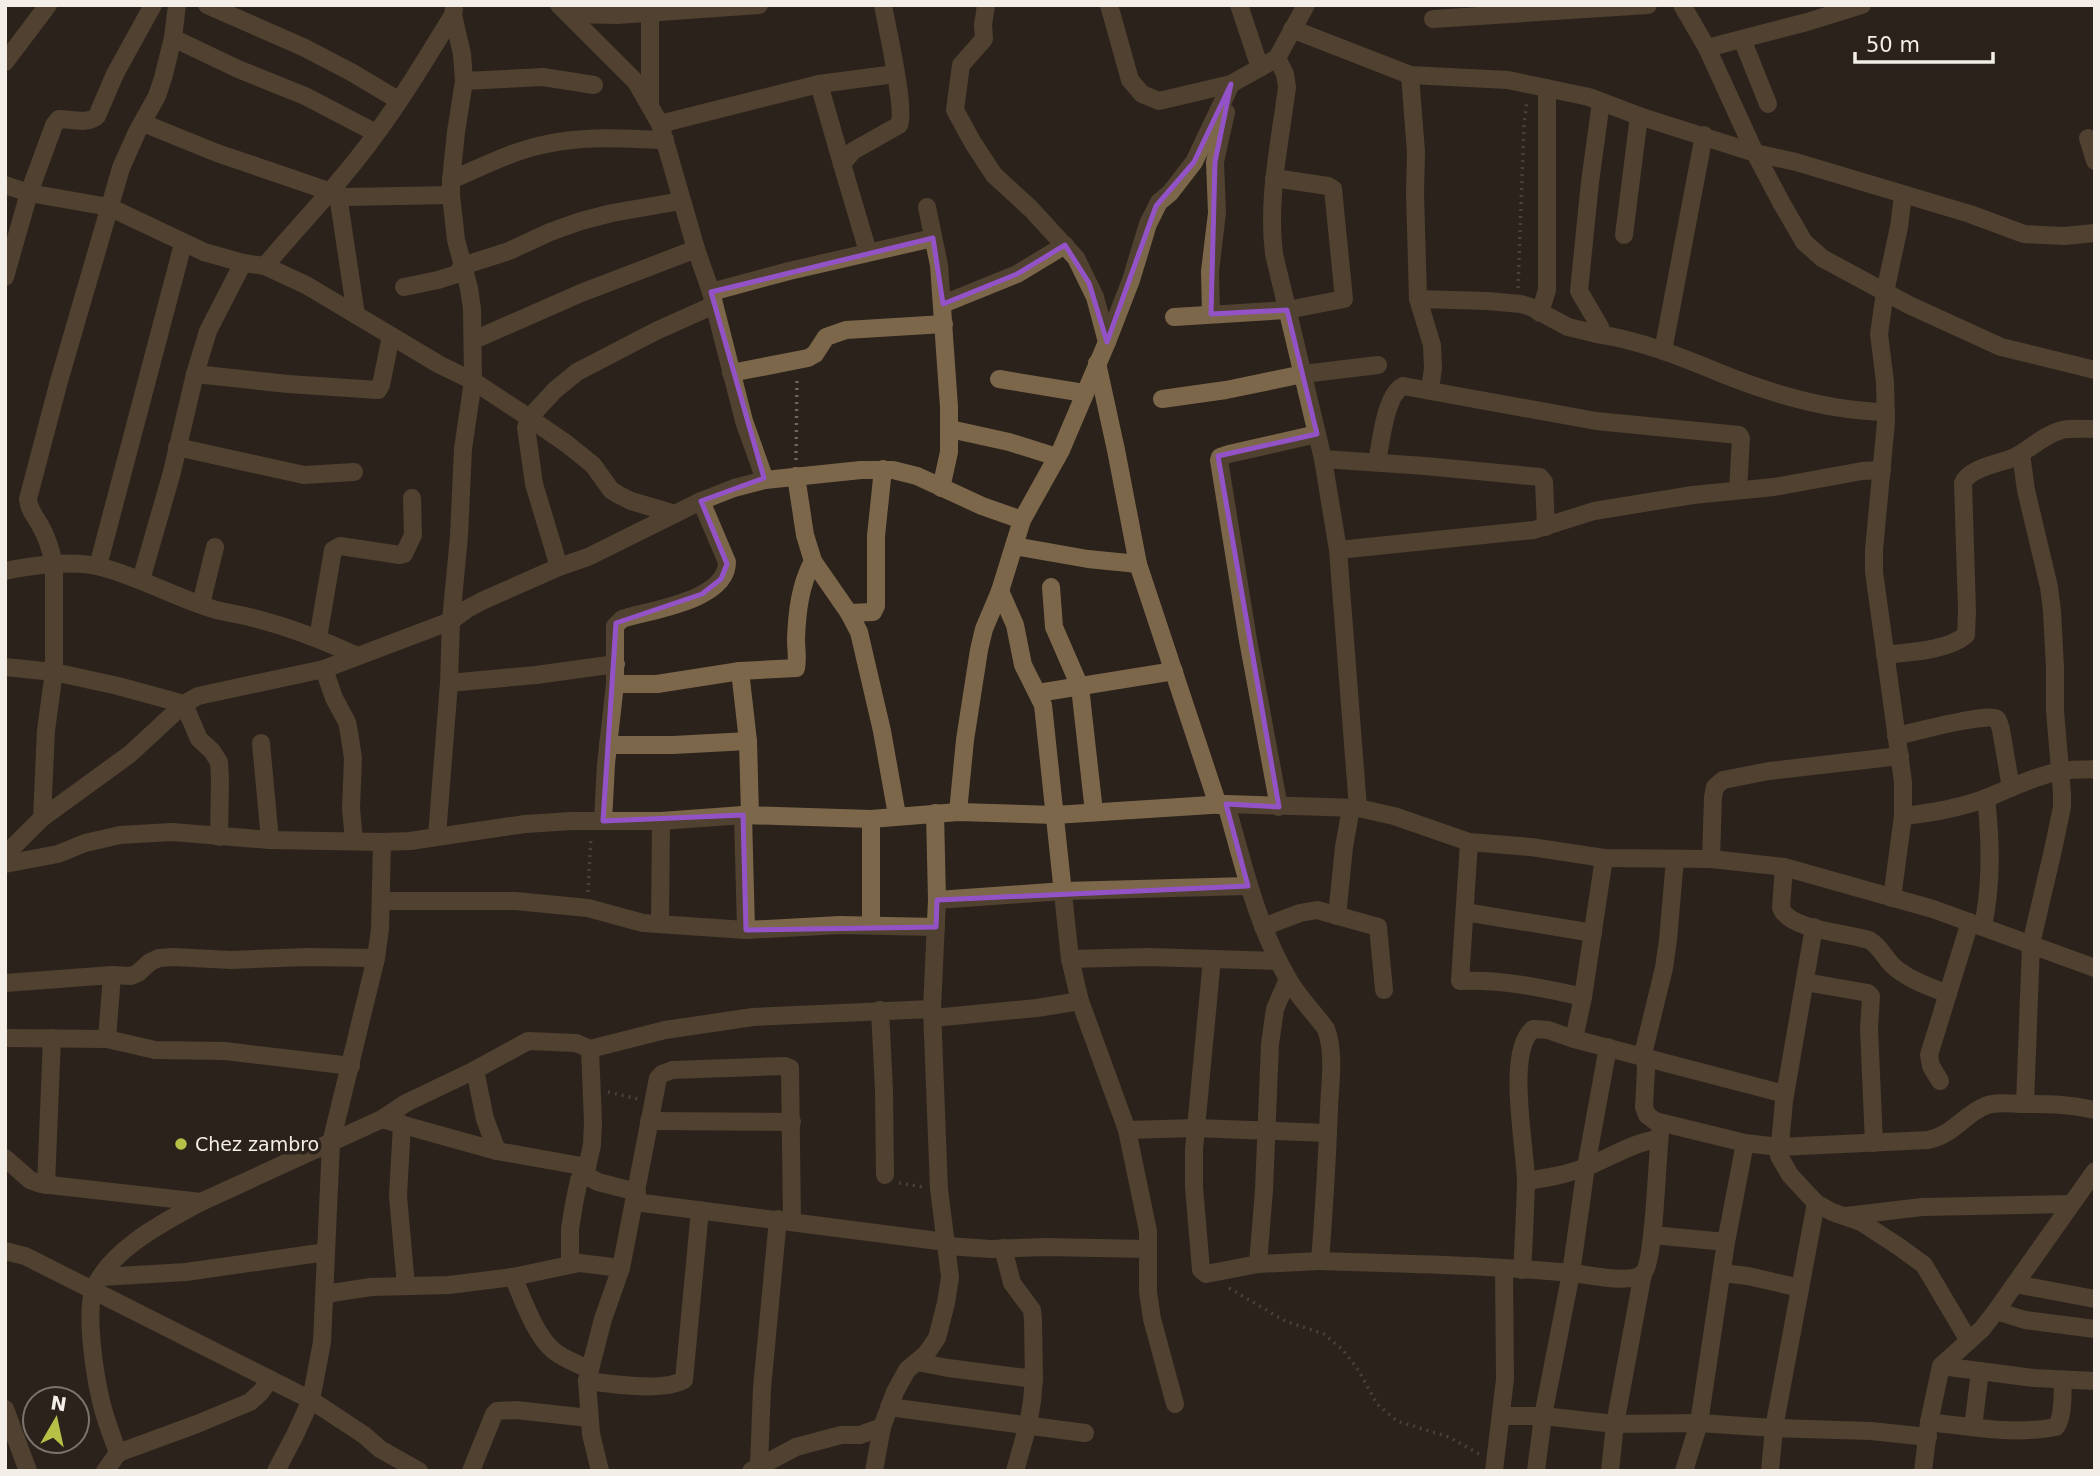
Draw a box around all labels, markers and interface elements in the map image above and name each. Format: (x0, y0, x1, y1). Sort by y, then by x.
scale bar (1855, 21, 1993, 65)
text: 50 m (1866, 33, 1920, 57)
place label: Chez zambro (195, 1133, 319, 1155)
marker: Chez zambro (173, 1136, 189, 1152)
north arrow (21, 1385, 91, 1455)
text: N (49, 1391, 68, 1415)

